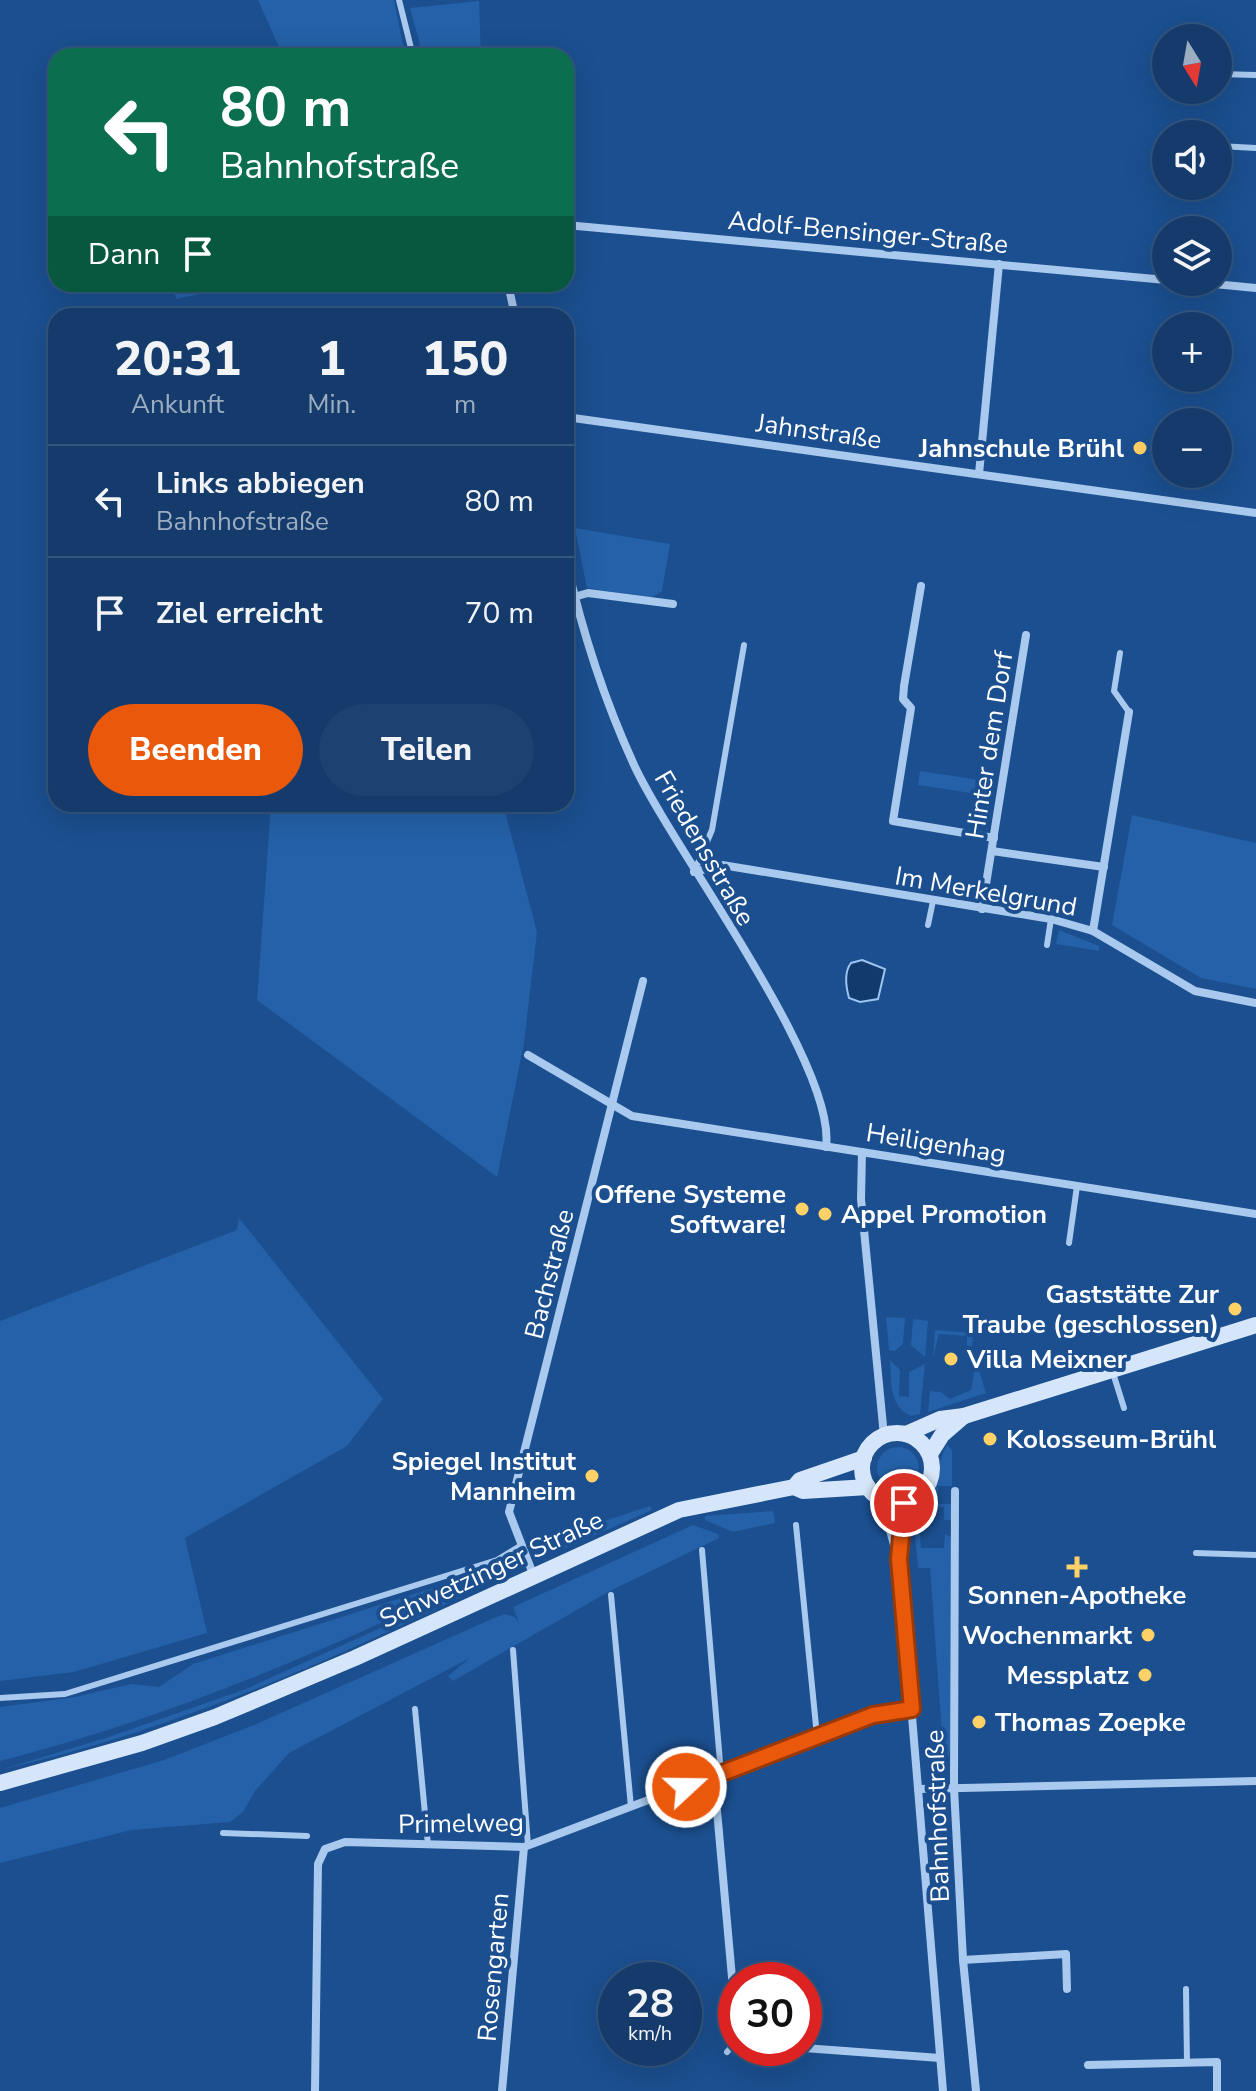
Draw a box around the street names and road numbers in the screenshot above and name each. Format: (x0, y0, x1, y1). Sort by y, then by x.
street label: Adolf-Bensinger-Straße (726, 203, 1009, 262)
street label: Jahnstraße (753, 405, 884, 458)
street label: Hinter dem Dorf (957, 648, 1022, 842)
street label: Friedensstraße (646, 764, 763, 932)
street label: Im Merkelgrund (892, 858, 1080, 925)
street label: Heiligenhag (864, 1115, 1008, 1172)
street label: Bachstraße (516, 1206, 582, 1343)
street label: Schwetzinger Straße (374, 1502, 609, 1637)
street label: Bahnhofstraße (917, 1729, 958, 1903)
street label: Primelweg (398, 1805, 524, 1842)
street label: Rosengarten (470, 1891, 517, 2043)

